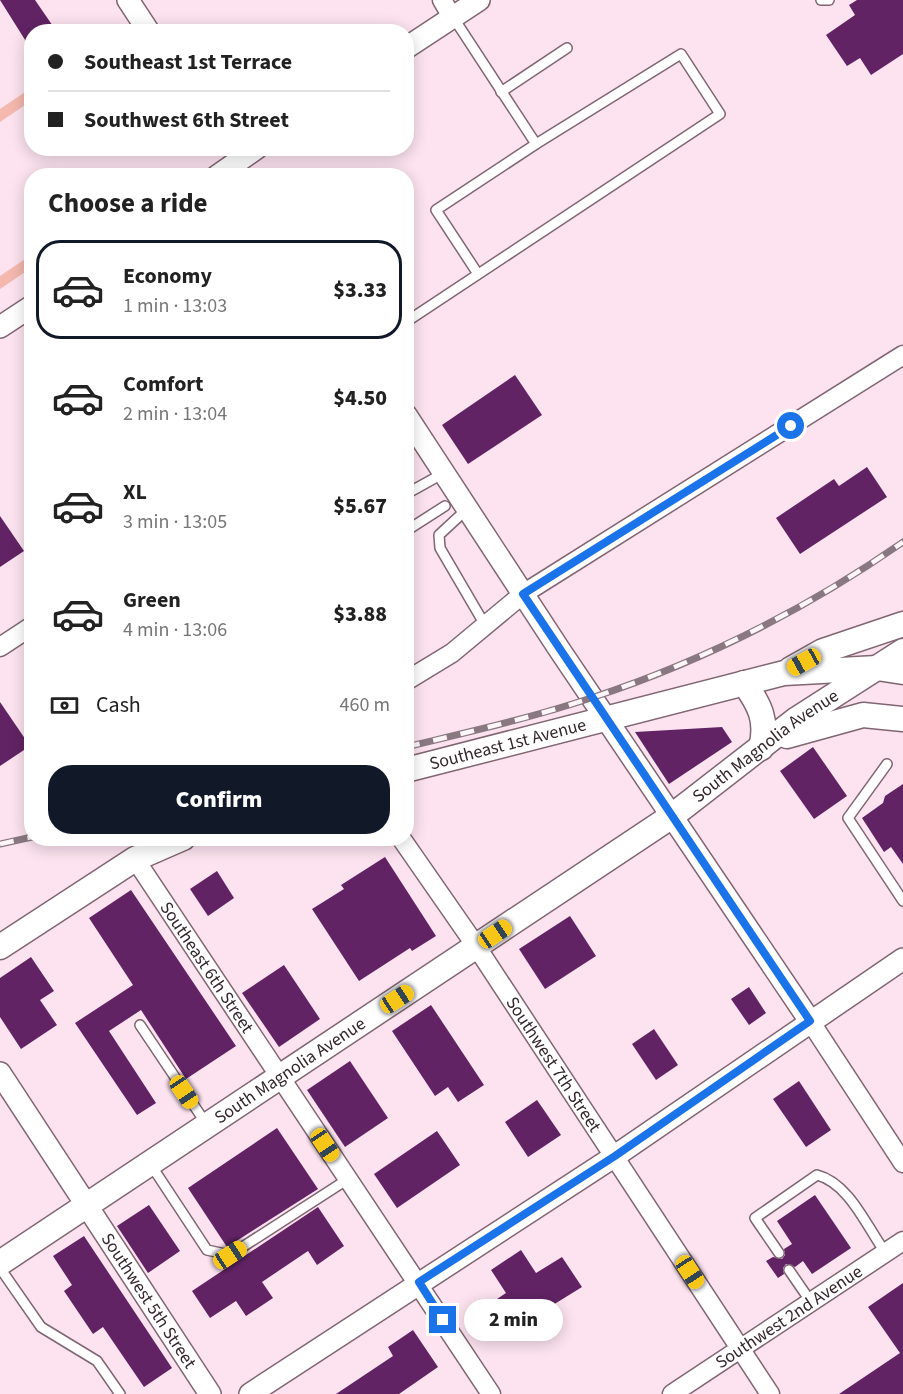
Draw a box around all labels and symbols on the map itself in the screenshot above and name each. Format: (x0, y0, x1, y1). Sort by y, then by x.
route start (777, 412, 804, 439)
car (784, 645, 824, 679)
street label: South Magnolia Avenue (687, 683, 844, 809)
street label: Southeast 1st Avenue (427, 712, 589, 777)
street label: Southeast 6th Street (154, 897, 259, 1038)
car (475, 916, 515, 952)
car (377, 982, 417, 1016)
street label: Southwest 7th Street (500, 992, 607, 1137)
street label: South Magnolia Avenue (209, 1011, 371, 1130)
car (166, 1072, 202, 1112)
car (307, 1125, 343, 1165)
street label: Southwest 5th Street (95, 1228, 202, 1374)
car (210, 1238, 250, 1272)
car (673, 1252, 707, 1292)
street label: Southwest 2nd Avenue (710, 1259, 868, 1375)
callout: 2 min (464, 1299, 563, 1341)
route end (429, 1306, 456, 1333)

